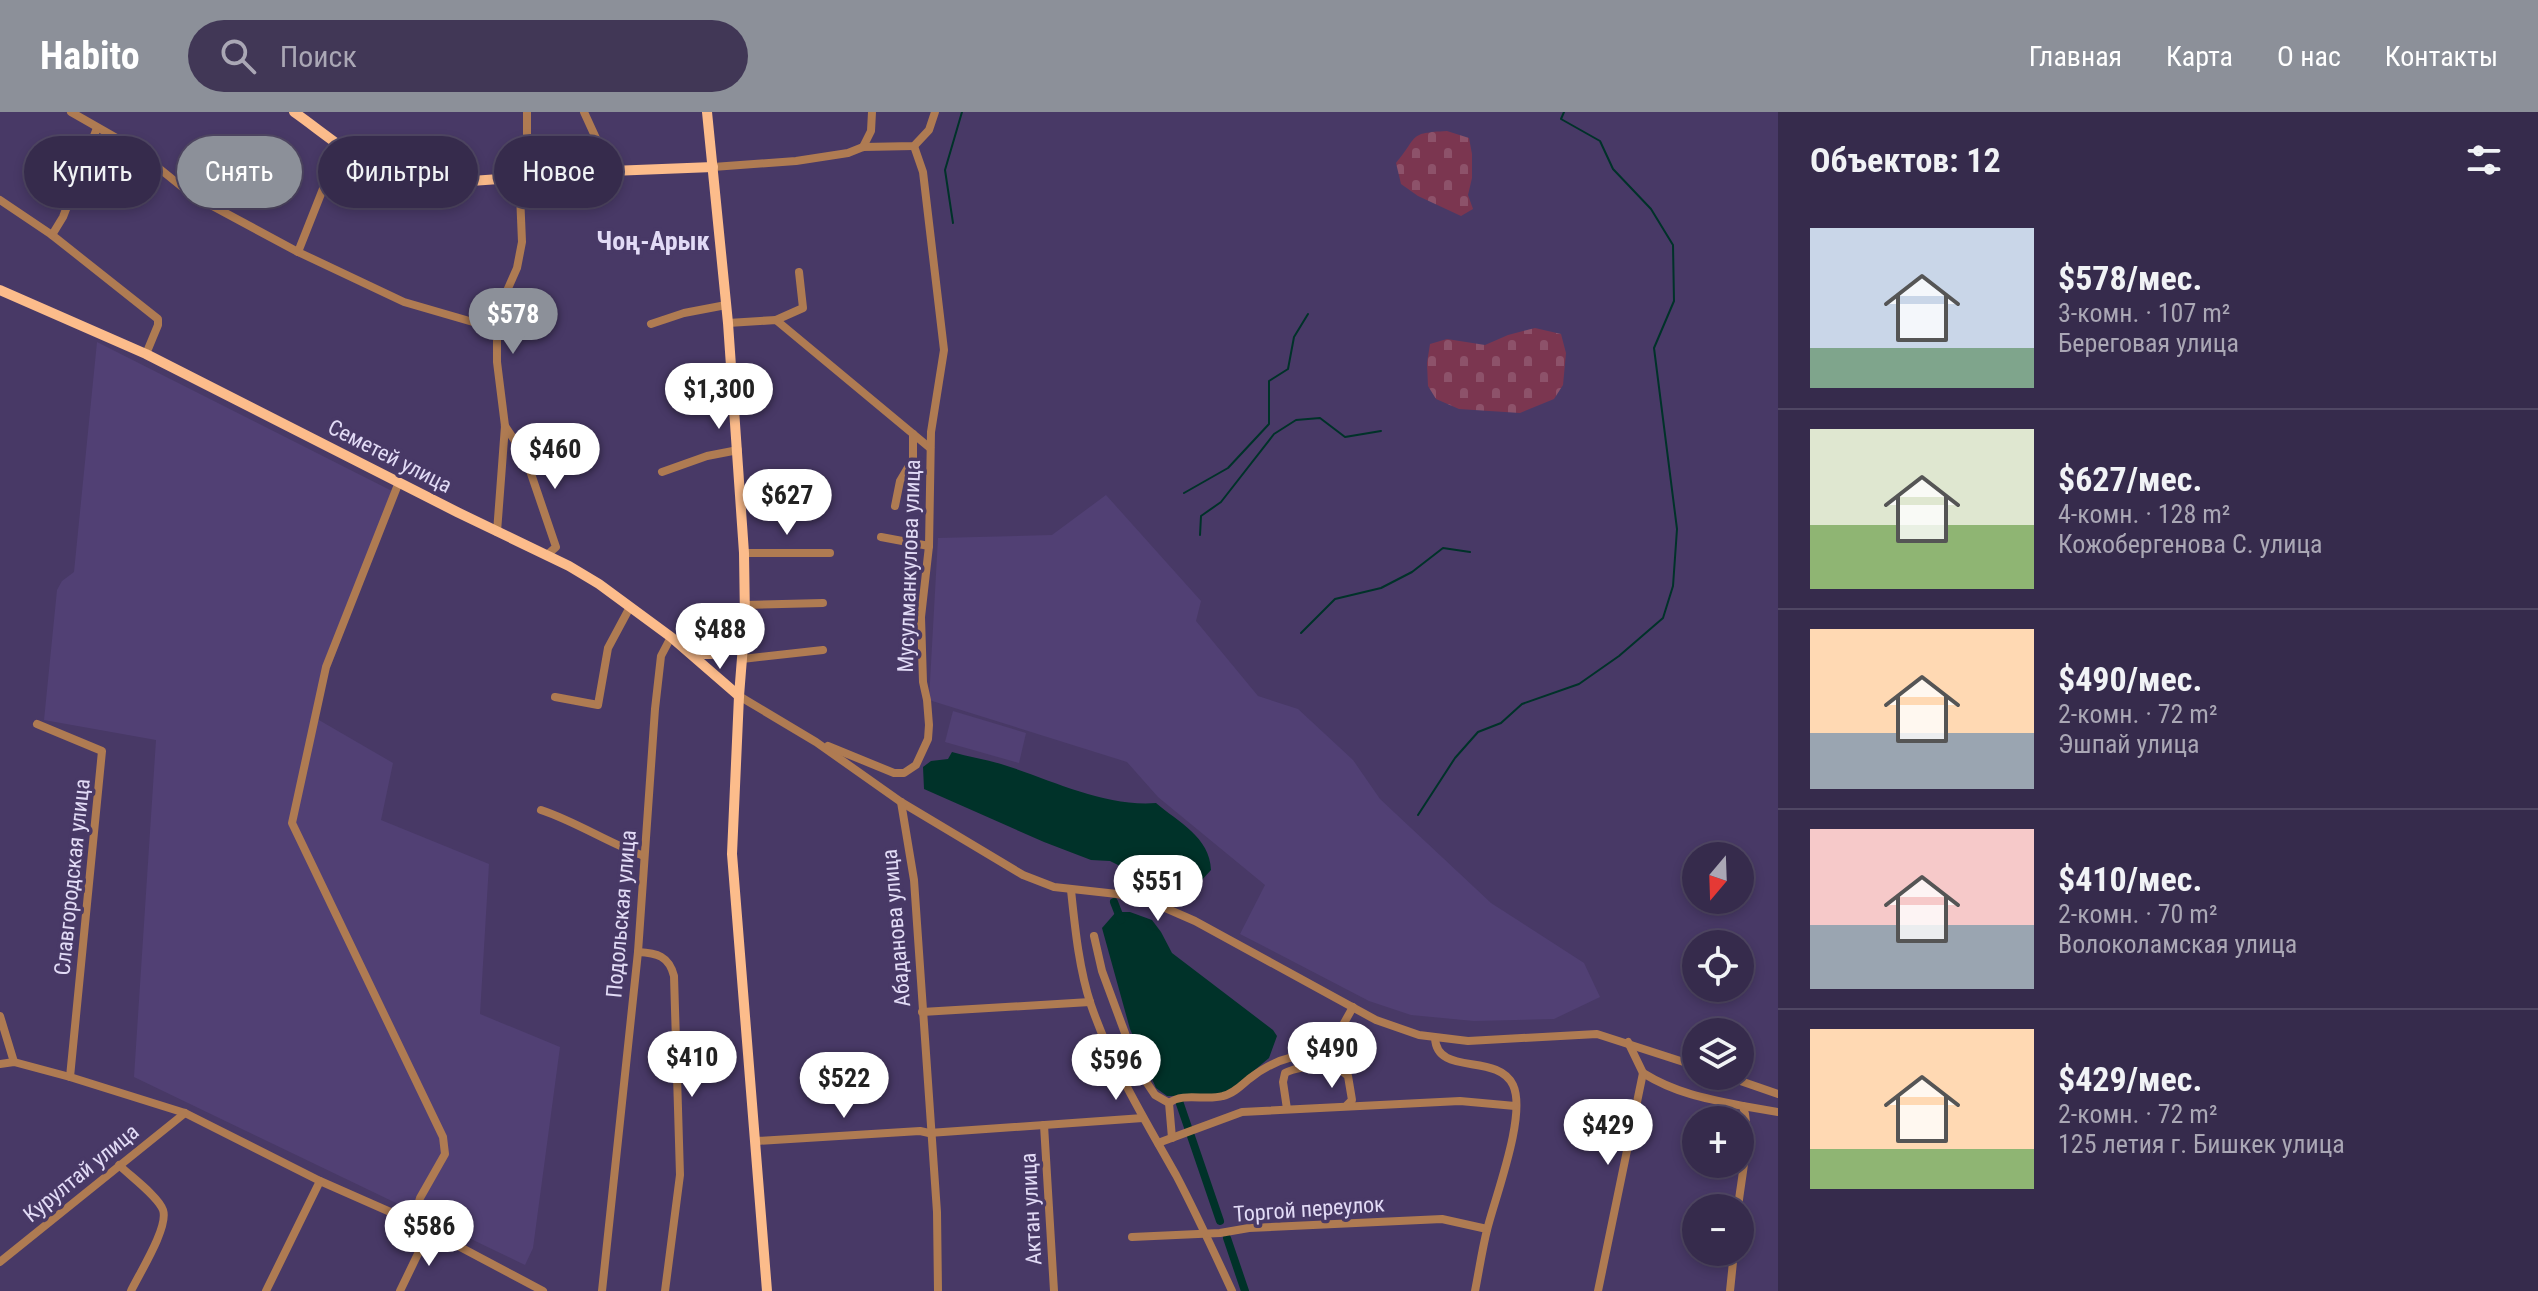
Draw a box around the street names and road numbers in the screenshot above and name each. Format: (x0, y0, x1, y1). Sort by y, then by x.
street label: Семетей улица (324, 414, 456, 498)
street label: Мусулманкулова улица (893, 459, 925, 673)
street label: Славгородская улица (49, 778, 95, 976)
street label: Подольская улица (601, 829, 641, 999)
street label: Абаданова улица (877, 848, 915, 1008)
street label: Курултай улица (18, 1119, 144, 1227)
street label: Актан улица (1016, 1152, 1046, 1266)
street label: Торгой переулок (1232, 1191, 1386, 1227)

